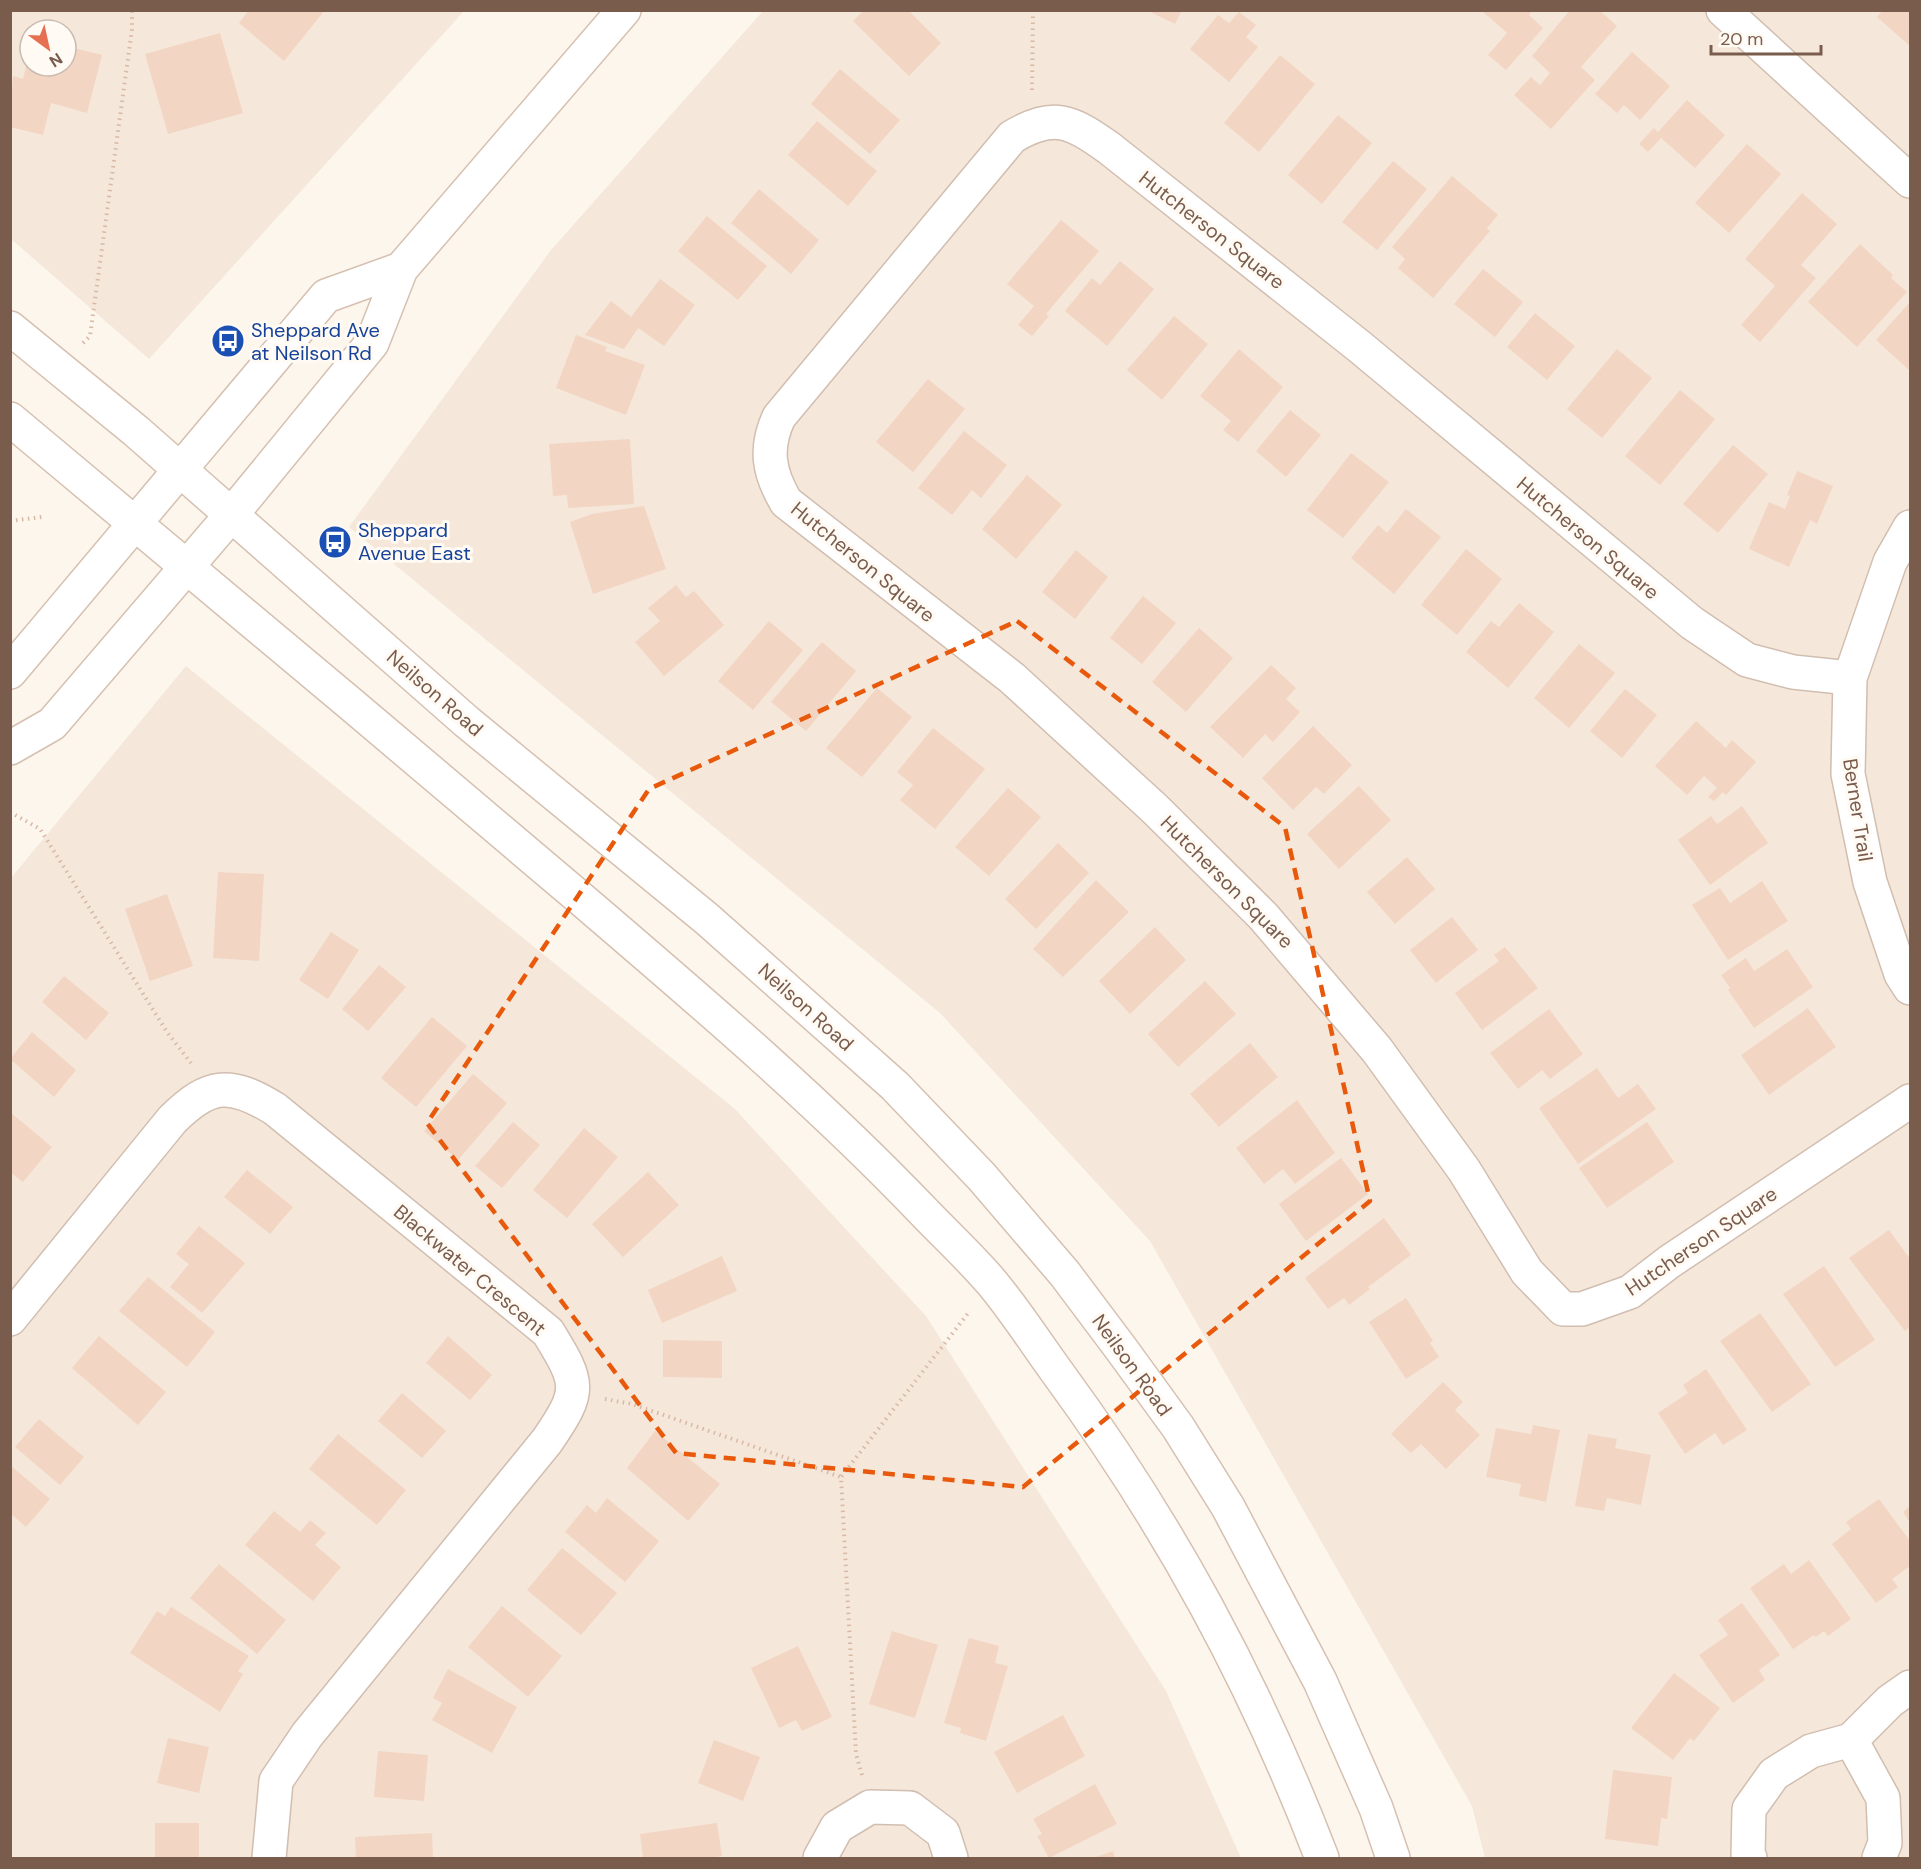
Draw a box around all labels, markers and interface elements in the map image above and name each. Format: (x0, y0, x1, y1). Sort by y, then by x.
north arrow (18, 18, 78, 78)
scale bar (1711, 18, 1820, 56)
text: 20 m (1720, 27, 1763, 51)
text: N (45, 48, 67, 72)
street label: Hutcherson Square (1134, 165, 1290, 295)
place label: Sheppard Ave at Neilson Rd (251, 317, 380, 366)
bus stop icon: Sheppard Ave at Neilson Rd (210, 323, 246, 359)
street label: Hutcherson Square (1512, 471, 1664, 605)
street label: Hutcherson Square (786, 496, 940, 628)
place label: Sheppard Avenue East (358, 517, 471, 566)
bus stop icon: Sheppard Avenue East (317, 524, 353, 560)
street label: Neilson Road (381, 644, 489, 742)
street label: Berner Trail (1837, 757, 1879, 863)
street label: Hutcherson Square (1155, 810, 1299, 954)
street label: Neilson Road (753, 957, 859, 1057)
street label: Hutcherson Square (1620, 1180, 1782, 1302)
street label: Blackwater Crescent (389, 1199, 552, 1341)
street label: Neilson Road (1086, 1309, 1178, 1421)

